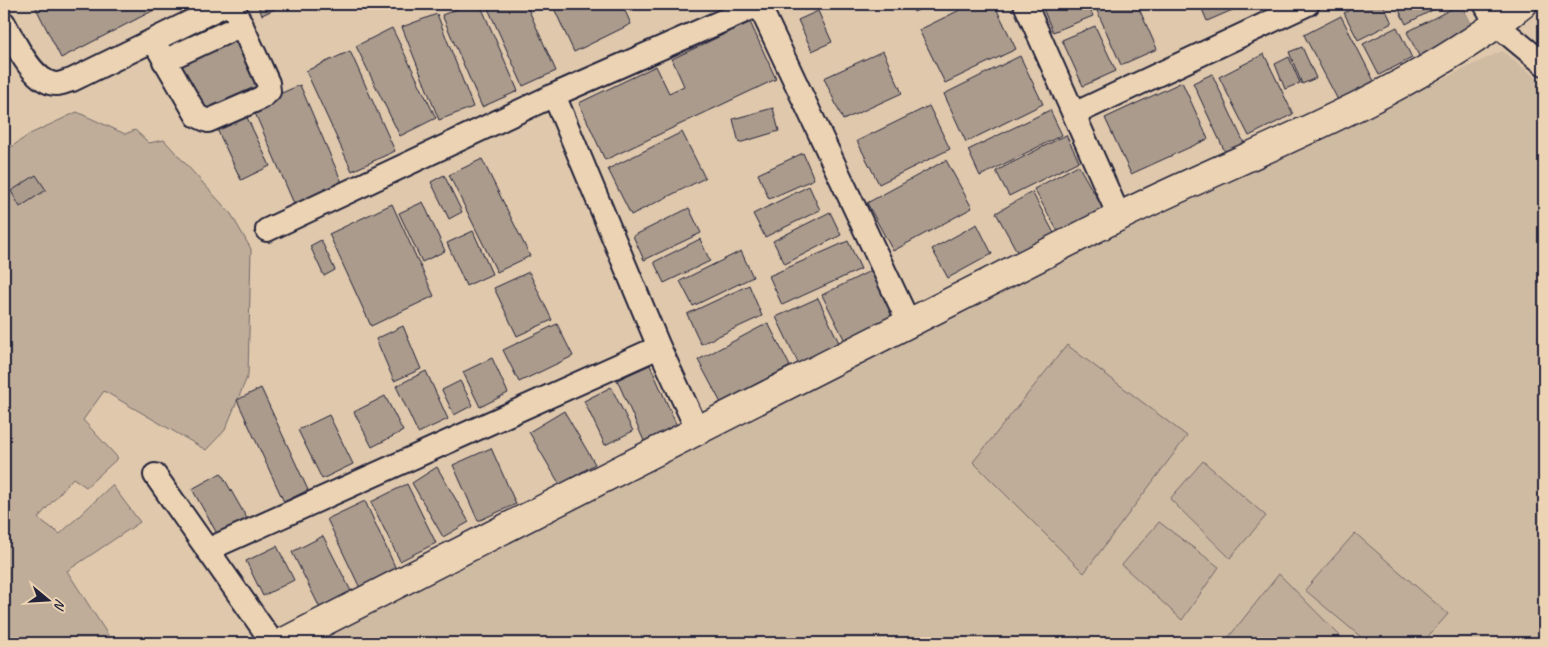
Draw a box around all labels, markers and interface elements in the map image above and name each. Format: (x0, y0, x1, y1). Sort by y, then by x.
north arrow (22, 574, 72, 624)
text: N (50, 597, 69, 613)

